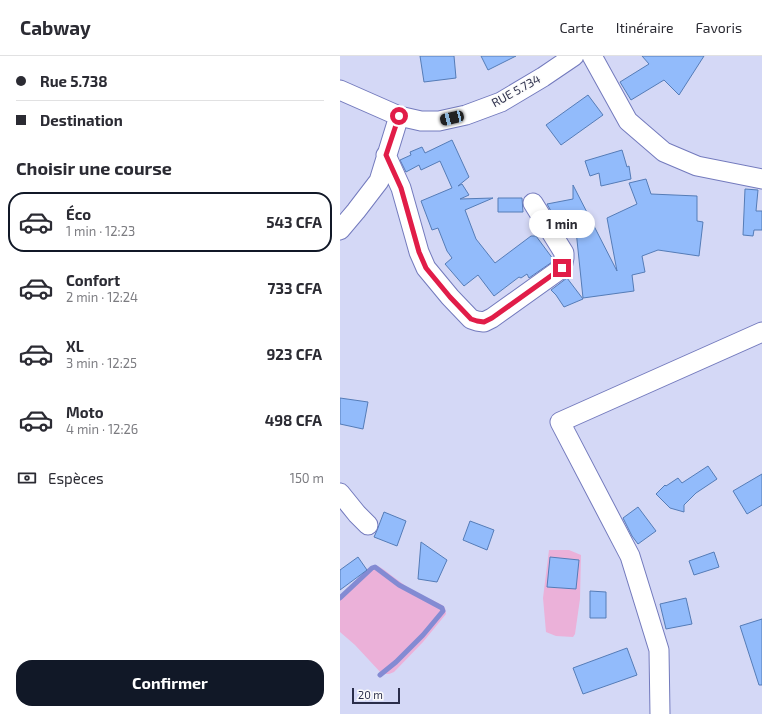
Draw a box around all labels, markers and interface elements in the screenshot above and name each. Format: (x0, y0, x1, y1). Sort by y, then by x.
text: Cabway (20, 16, 91, 39)
text: Carte (560, 19, 594, 36)
text: Itinéraire (616, 19, 674, 36)
text: Favoris (696, 19, 742, 36)
street label: RUE 5.734 (489, 71, 542, 109)
text: Rue 5.738 (40, 72, 108, 90)
route start (390, 107, 408, 125)
car (439, 109, 465, 127)
text: Destination (40, 111, 123, 129)
text: Choisir une course (16, 157, 172, 179)
icon: car (18, 204, 54, 240)
text: Éco (66, 205, 91, 223)
callout: 1 min (529, 210, 595, 238)
text: 543 CFA (266, 213, 322, 231)
text: 1 min (546, 216, 578, 232)
text: 1 min · 12:23 (66, 223, 135, 239)
route end (553, 259, 571, 277)
icon: car (18, 270, 54, 306)
text: Confort (66, 271, 120, 289)
text: 733 CFA (268, 279, 322, 297)
text: 2 min · 12:24 (66, 289, 138, 305)
icon: car (18, 336, 54, 372)
text: XL (66, 337, 84, 355)
text: 923 CFA (266, 345, 322, 363)
text: 3 min · 12:25 (66, 355, 137, 371)
icon: car (18, 402, 54, 438)
text: Moto (66, 403, 104, 421)
text: 498 CFA (265, 411, 322, 429)
text: 4 min · 12:26 (66, 421, 138, 437)
icon: cash (16, 467, 38, 489)
text: Espèces (48, 469, 104, 487)
text: 150 m (290, 470, 324, 486)
button: Confirmer (16, 660, 324, 706)
scale bar (352, 686, 400, 705)
text: 20 m (358, 688, 383, 701)

